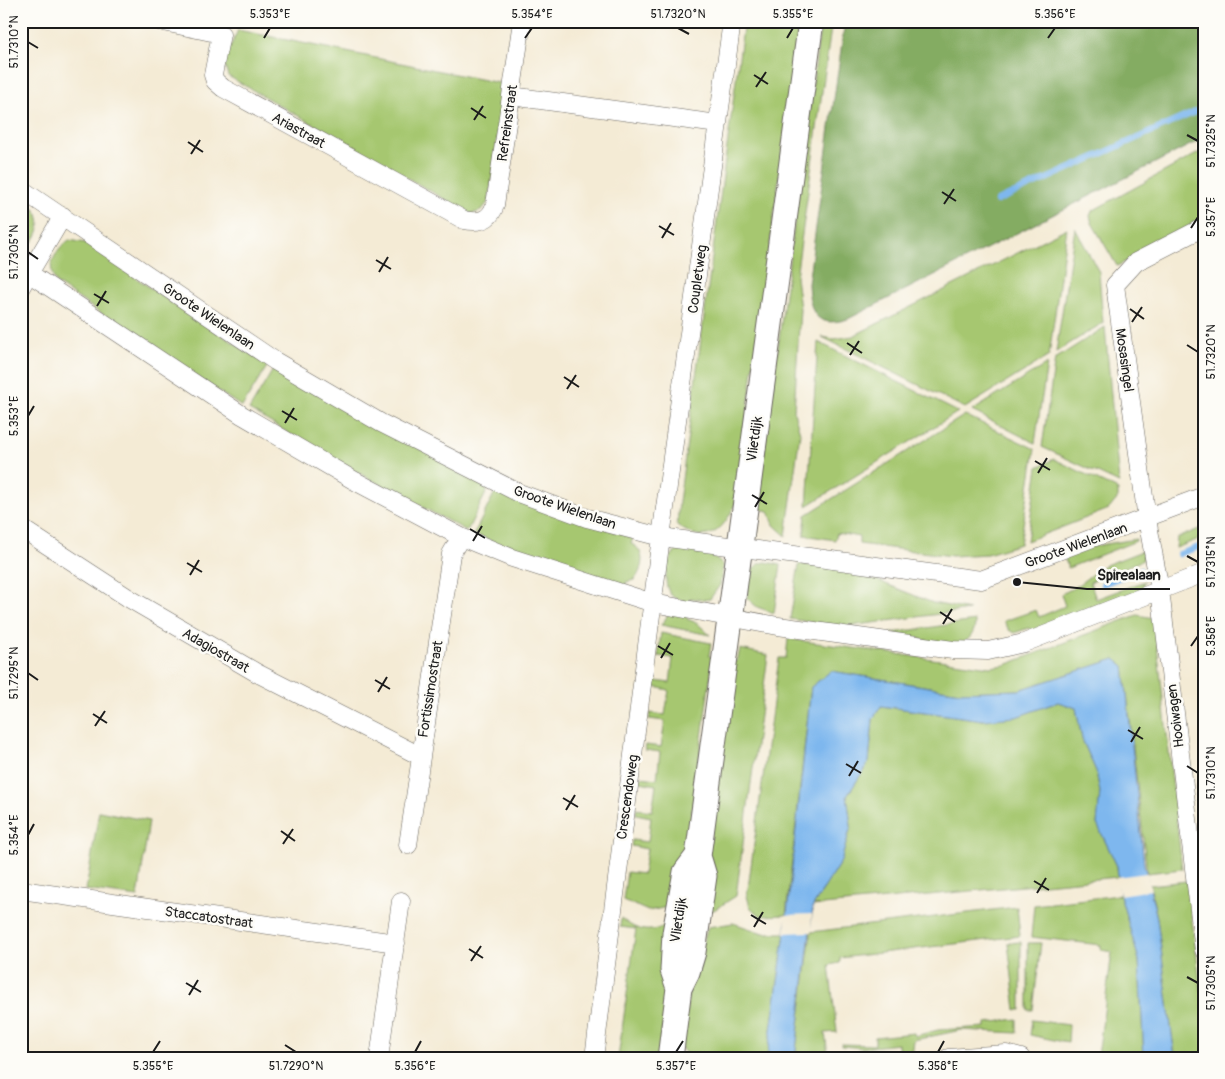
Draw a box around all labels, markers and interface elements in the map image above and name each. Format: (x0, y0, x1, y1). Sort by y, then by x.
text: 5.353°E (250, 7, 290, 22)
text: 5.354°E (512, 7, 552, 22)
text: 51.7320°N (650, 7, 706, 22)
text: 5.355°E (773, 7, 813, 22)
text: 5.356°E (1035, 7, 1075, 22)
text: 51.7310°N (7, 15, 22, 69)
street label: Refreinstraat (494, 83, 521, 163)
street label: Ariastraat (269, 109, 329, 152)
text: 51.7325°N (1204, 114, 1219, 168)
text: 5.357°E (1204, 197, 1219, 237)
text: 51.7305°N (7, 225, 22, 279)
street label: Coupletweg (684, 244, 711, 314)
street label: Groote Wielenlaan (159, 279, 258, 354)
text: 51.7320°N (1204, 324, 1219, 380)
street label: Mosasingel (1112, 327, 1137, 393)
text: 5.353°E (7, 396, 22, 436)
street label: Vlietdijk (743, 415, 766, 463)
street label: Groote Wielenlaan (511, 482, 619, 533)
street label: Groote Wielenlaan (1023, 519, 1130, 572)
text: 51.7315°N (1204, 536, 1219, 588)
callout: Spirealaan (1087, 559, 1170, 589)
text: Spirealaan (1097, 566, 1161, 585)
text: 5.358°E (1204, 616, 1219, 656)
street label: Adagiostraat (179, 624, 253, 677)
street label: Fortissimostraat (414, 639, 447, 739)
text: 51.7295°N (7, 647, 22, 699)
street label: Hooiwagen (1163, 683, 1188, 749)
text: 51.7310°N (1204, 746, 1219, 800)
street label: Crescendoweg (613, 754, 642, 841)
text: 5.354°E (7, 815, 22, 855)
street label: Vlietdijk (667, 896, 690, 944)
street label: Staccatostraat (164, 903, 254, 932)
text: 51.7305°N (1204, 956, 1219, 1010)
text: 5.355°E (133, 1059, 173, 1074)
text: 51.7290°N (269, 1059, 323, 1074)
text: 5.356°E (395, 1059, 435, 1074)
text: 5.357°E (656, 1059, 696, 1074)
text: 5.358°E (918, 1059, 958, 1074)

